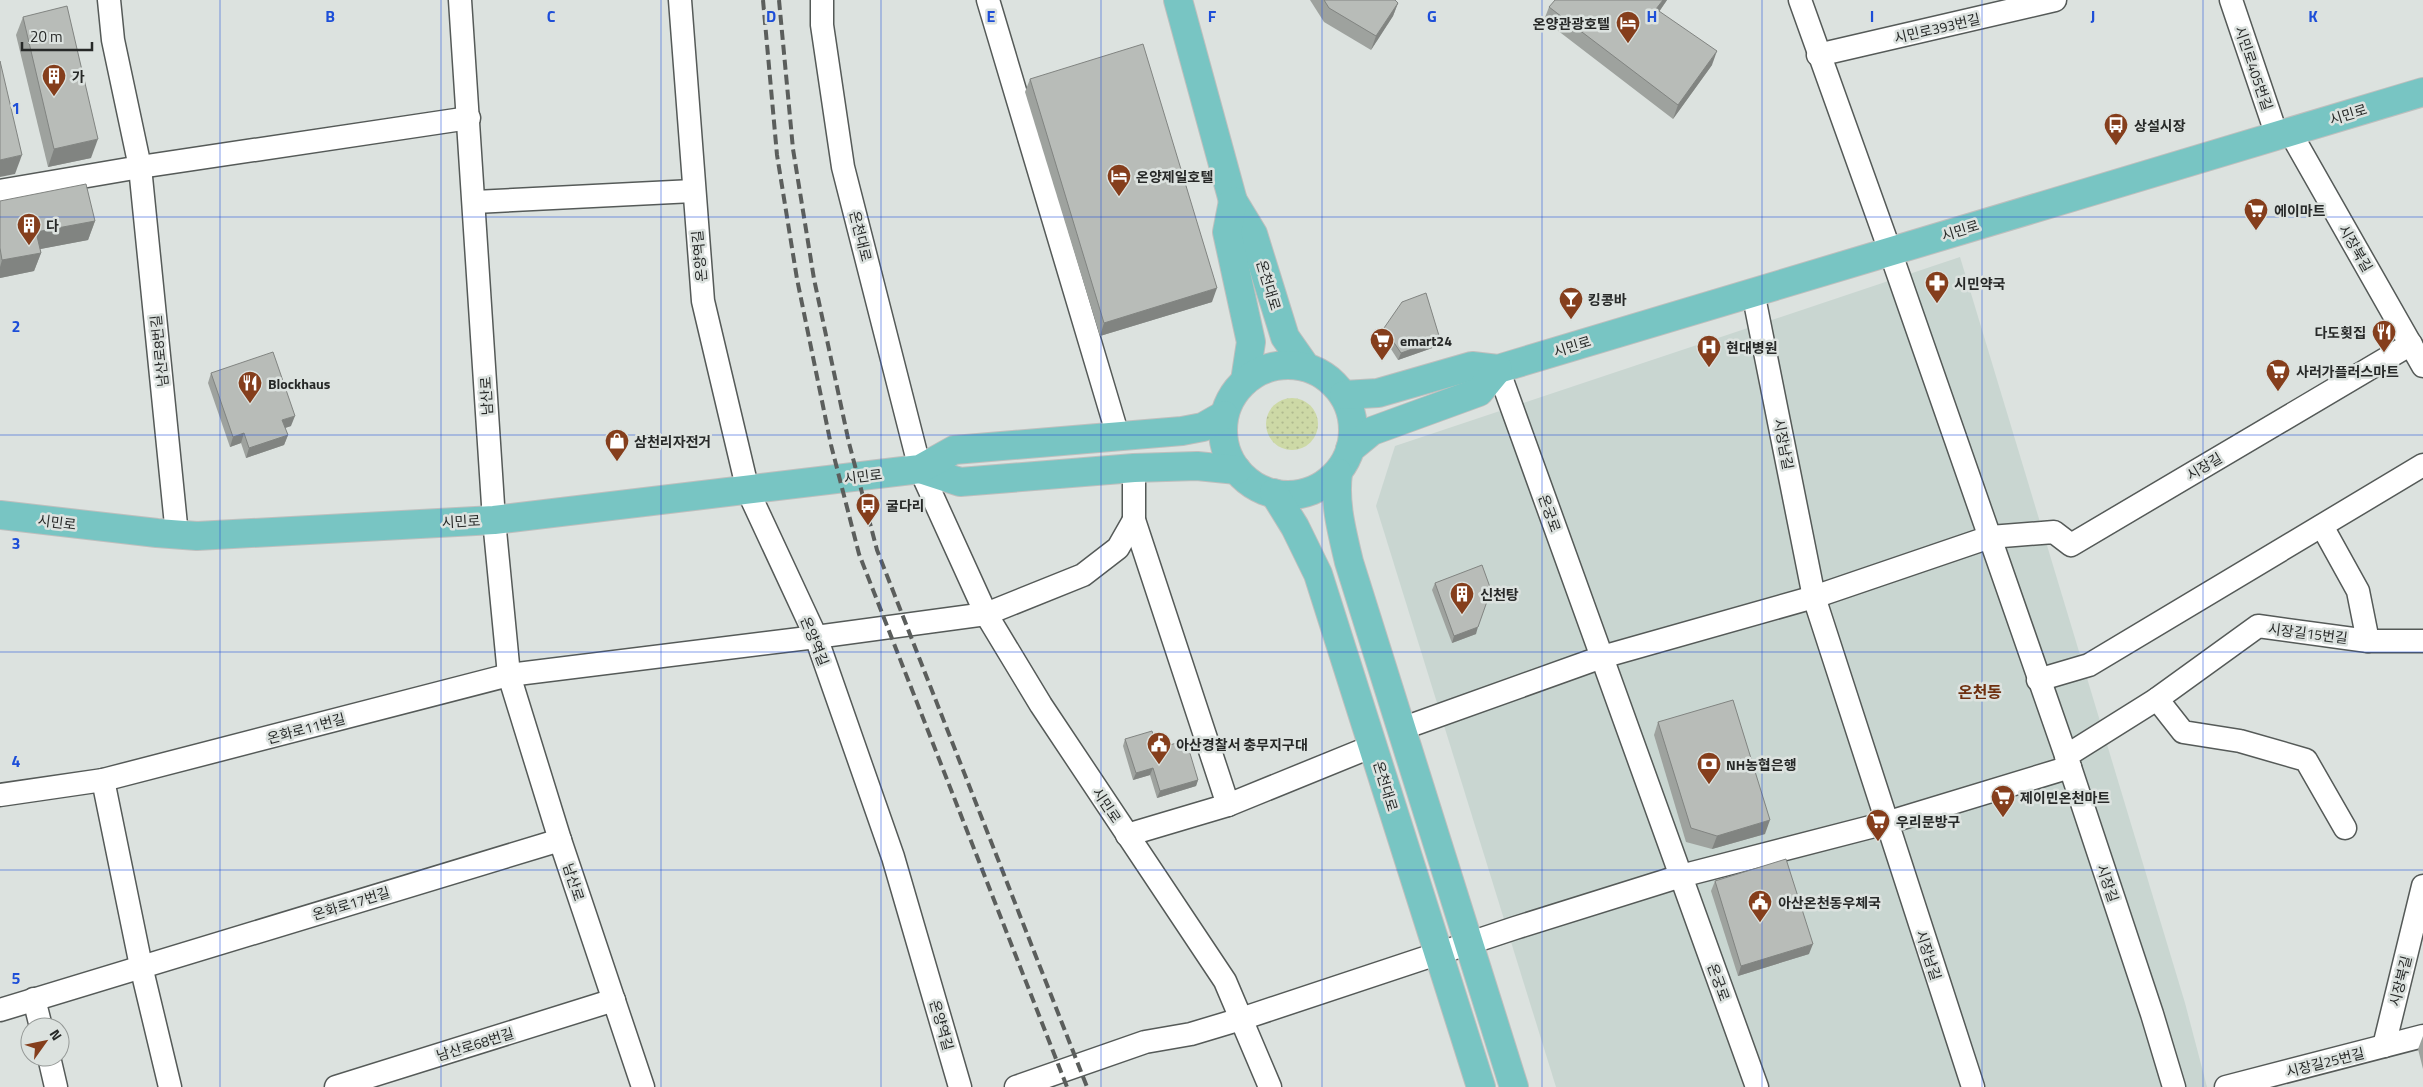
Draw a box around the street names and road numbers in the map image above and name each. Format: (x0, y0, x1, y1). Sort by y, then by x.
street label: 시민로393번길 (1892, 8, 1982, 48)
street label: 시민로405번길 (2230, 23, 2278, 113)
street label: 시민로 (2326, 98, 2370, 130)
street label: 온천대로 (845, 208, 877, 264)
street label: 시민로 (1938, 214, 1982, 246)
street label: 시장북길 (2334, 220, 2378, 276)
street label: 온양역길 (686, 229, 712, 283)
street label: 온천대로 (1251, 257, 1287, 313)
street label: 남산로8번길 (145, 314, 173, 388)
street label: 시민로 (1550, 330, 1594, 362)
street label: 남산로 (474, 376, 497, 416)
street label: 시장남길 (1769, 417, 1799, 471)
street label: 시장길 (2182, 447, 2226, 485)
street label: 시민로 (843, 463, 884, 489)
street label: 온궁로 (1534, 491, 1567, 535)
street label: 시민로 (37, 509, 78, 535)
street label: 시민로 (441, 509, 481, 532)
street label: 온양역길 (796, 613, 834, 669)
street label: 시장길15번길 (2267, 618, 2349, 648)
street label: 온화로11번길 (265, 707, 347, 749)
street label: 온천대로 (1368, 758, 1404, 814)
street label: 시민로 (1087, 783, 1127, 827)
street label: 남산로 (558, 860, 590, 904)
street label: 시장길 (2092, 861, 2124, 905)
street label: 온화로17번길 (310, 881, 392, 925)
street label: 시장남길 (1911, 927, 1947, 983)
street label: 시장북길 (2384, 953, 2416, 1009)
street label: 온궁로 (1703, 960, 1736, 1004)
street label: 온양역길 (925, 997, 959, 1053)
street label: 남산로68번길 (434, 1022, 516, 1066)
street label: 시장길25번길 (2284, 1042, 2366, 1082)

